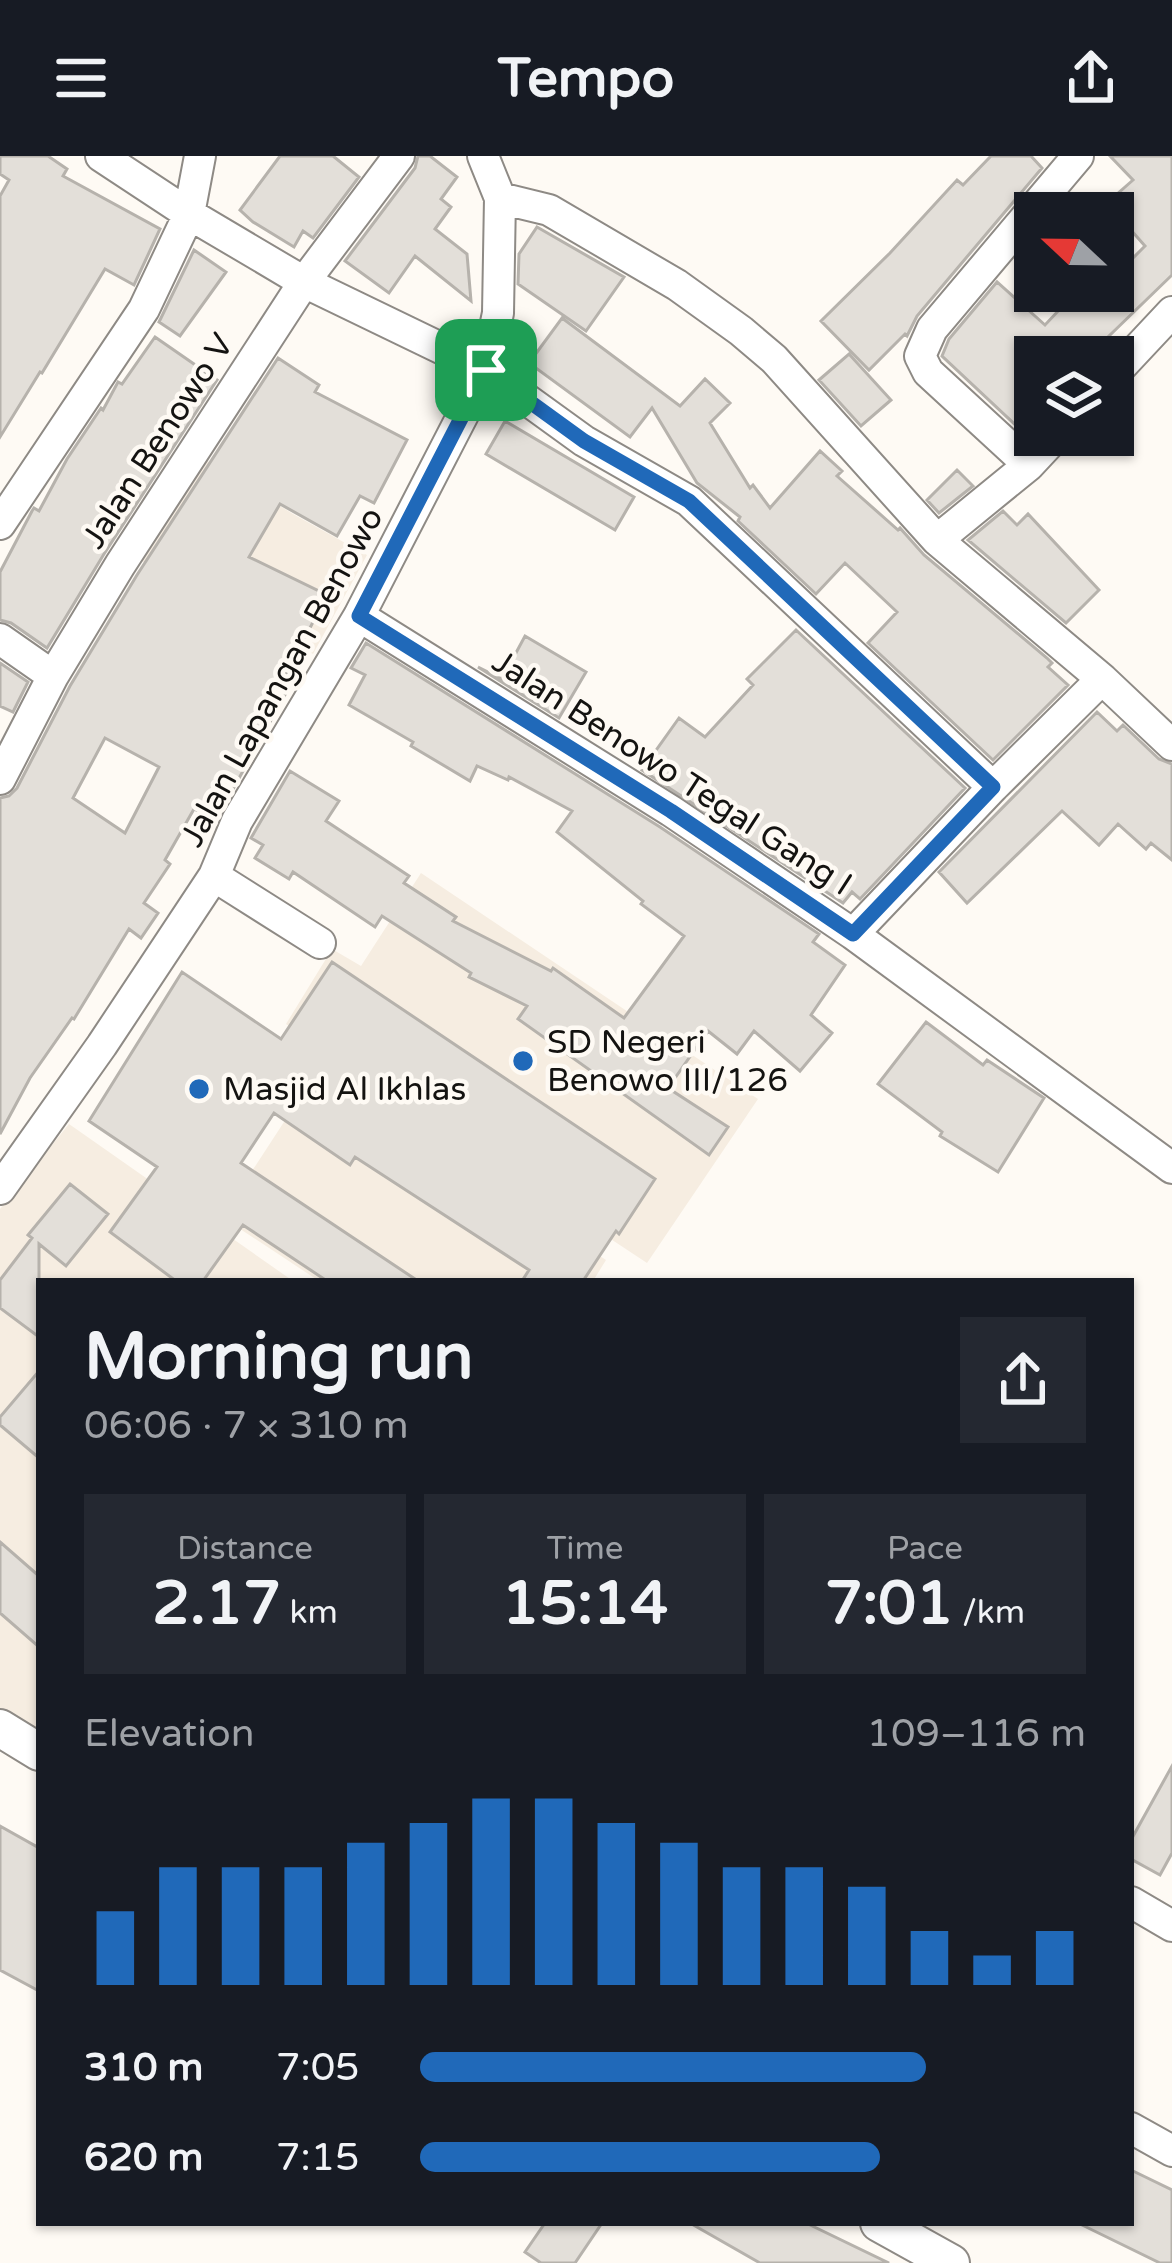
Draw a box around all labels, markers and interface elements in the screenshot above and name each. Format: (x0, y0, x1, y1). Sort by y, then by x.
icon: menu (48, 45, 114, 111)
icon: share (1058, 45, 1124, 111)
text: Tempo (498, 46, 674, 111)
north arrow (1014, 192, 1134, 312)
map controls (1014, 192, 1134, 456)
pin (435, 319, 537, 421)
street label: Jalan Benowo V (74, 326, 242, 556)
button: layers (1014, 336, 1134, 456)
icon: arrive (453, 337, 519, 403)
street label: Jalan Lapangan Benowo (172, 501, 392, 853)
street label: Jalan Benowo Tegal Gang I (485, 642, 859, 904)
place label: SD Negeri Benowo III/126 (547, 1023, 788, 1100)
marker: SD Negeri Benowo III/126 (510, 1048, 536, 1074)
place label: Masjid Al Ikhlas (223, 1070, 466, 1109)
marker: Masjid Al Ikhlas (186, 1076, 212, 1102)
text: Morning run (84, 1317, 474, 1397)
button: share (960, 1317, 1086, 1443)
text: 06:06 · 7 × 310 m (84, 1402, 409, 1449)
text: Distance (177, 1529, 313, 1568)
text: Time (547, 1529, 623, 1568)
text: Pace (887, 1529, 963, 1568)
text: 2.17 (152, 1568, 281, 1640)
text: 15:14 (502, 1568, 668, 1640)
text: 7:01 (825, 1568, 954, 1640)
text: km (281, 1593, 338, 1632)
text: /km (954, 1593, 1025, 1632)
text: Elevation (84, 1710, 254, 1757)
text: 109–116 m (866, 1710, 1086, 1757)
text: 310 m (84, 2044, 203, 2091)
text: 7:05 (276, 2044, 360, 2091)
text: 620 m (84, 2134, 203, 2181)
text: 7:15 (276, 2134, 360, 2181)

